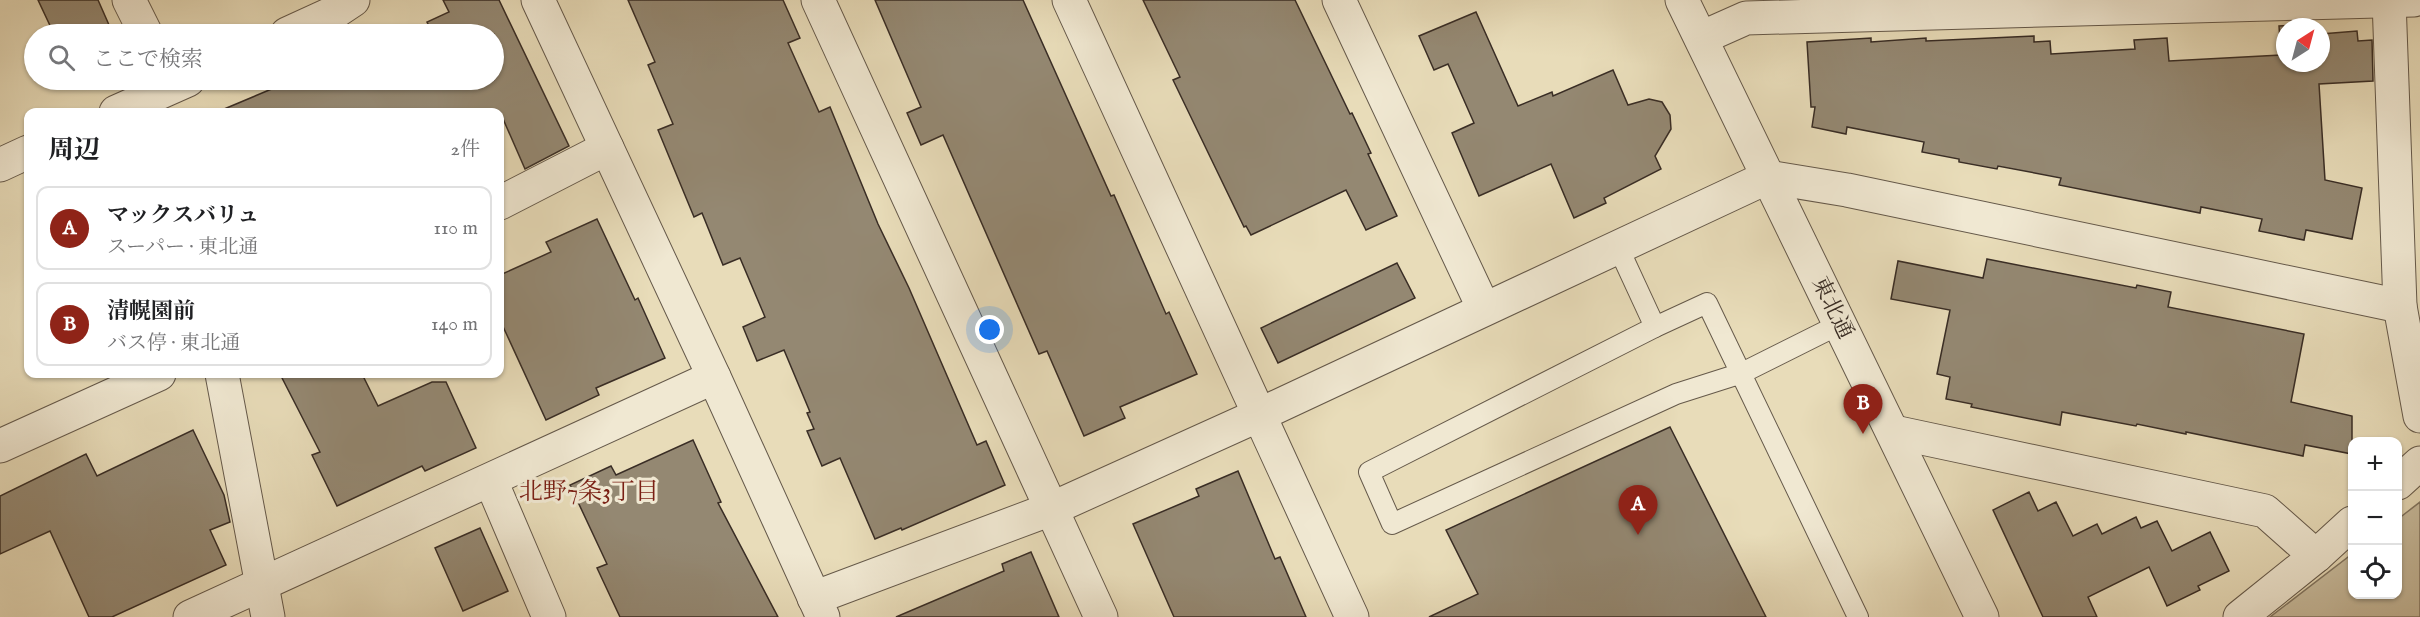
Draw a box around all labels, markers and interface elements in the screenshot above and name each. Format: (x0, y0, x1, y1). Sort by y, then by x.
north arrow (2276, 18, 2330, 72)
search box (24, 24, 504, 90)
icon: search (45, 41, 78, 74)
text: ここで検索 (93, 46, 203, 74)
text: 周辺 (48, 134, 100, 167)
text: 2件 (451, 137, 480, 162)
text: マックスバリュ (107, 202, 259, 230)
text: A (63, 216, 76, 241)
text: 110 m (434, 216, 478, 241)
text: スーパー · 東北通 (107, 235, 258, 260)
street label: 東北通 (1805, 272, 1859, 344)
text: 清幌園前 (107, 298, 195, 326)
text: B (63, 312, 76, 337)
text: 140 m (431, 312, 478, 337)
your location (975, 315, 1004, 344)
text: バス停 · 東北通 (107, 331, 240, 356)
pin: B (1844, 384, 1882, 434)
map controls (2348, 437, 2402, 599)
button: + (2348, 437, 2402, 491)
district label: 北野7条3丁目 (519, 477, 659, 508)
pin: A (1618, 486, 1658, 535)
button: − (2348, 491, 2402, 545)
button: locate (2348, 545, 2402, 599)

